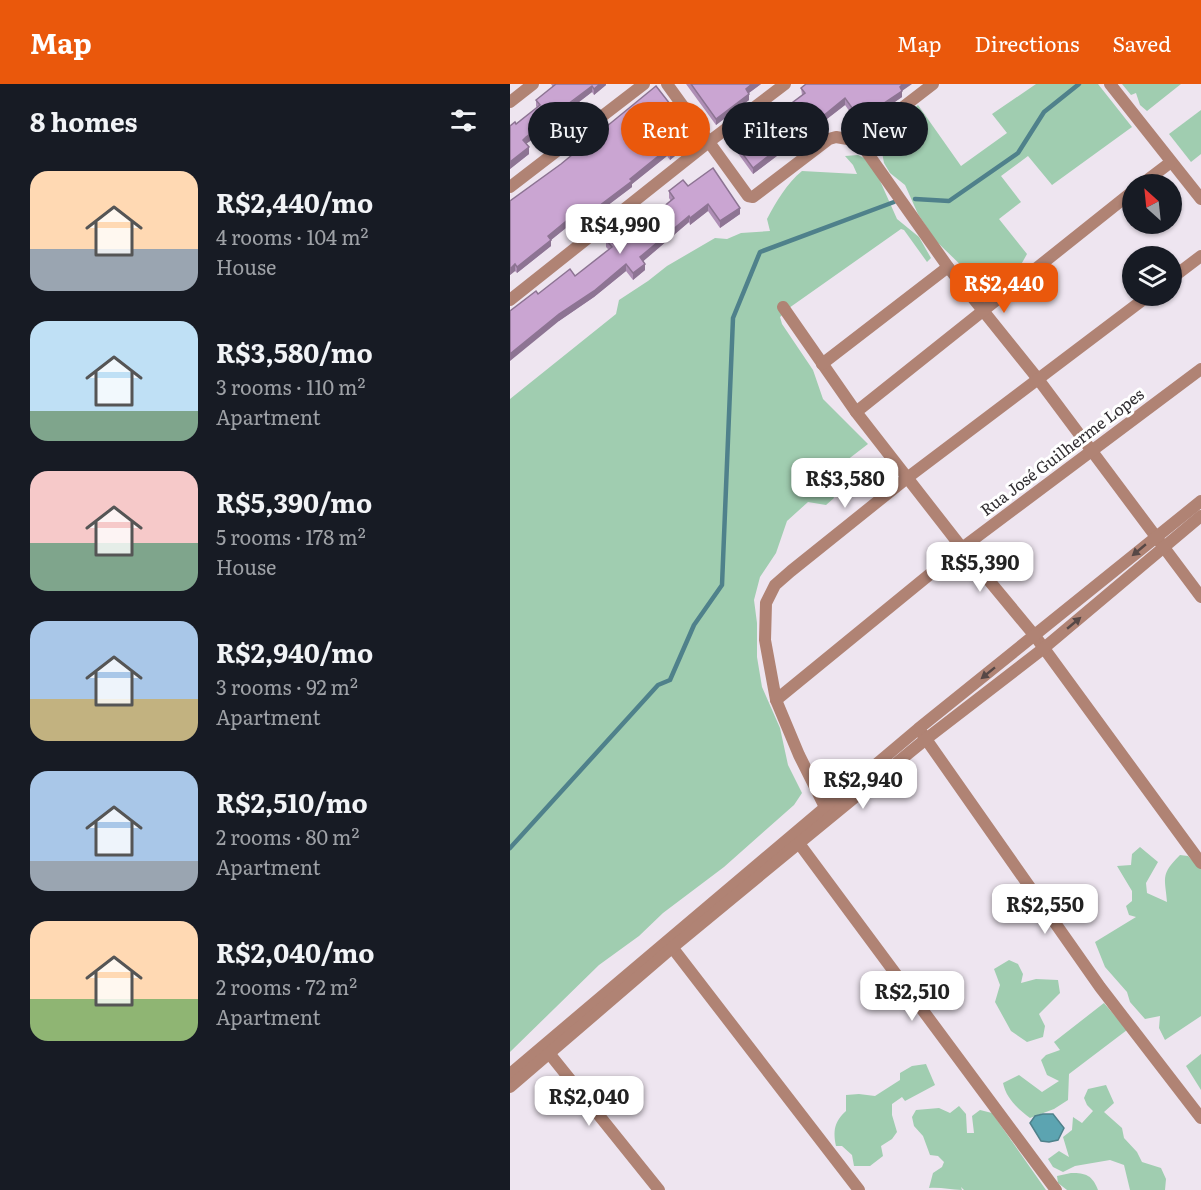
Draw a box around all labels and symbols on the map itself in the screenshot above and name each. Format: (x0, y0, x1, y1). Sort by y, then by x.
north arrow (1122, 174, 1182, 234)
pin: R$4,990 (565, 204, 675, 255)
pin: R$2,440 (949, 263, 1059, 314)
street label: Rua José Guilherme Lopes (974, 382, 1148, 521)
pin: R$3,580 (790, 458, 900, 509)
pin: R$5,390 (925, 542, 1035, 593)
one-way arrow (1132, 543, 1147, 556)
one-way arrow (1066, 617, 1081, 630)
one-way arrow (980, 667, 996, 680)
pin: R$2,940 (808, 759, 918, 810)
pin: R$2,550 (990, 884, 1100, 935)
pin: R$2,510 (857, 971, 967, 1022)
pin: R$2,040 (534, 1076, 644, 1127)

